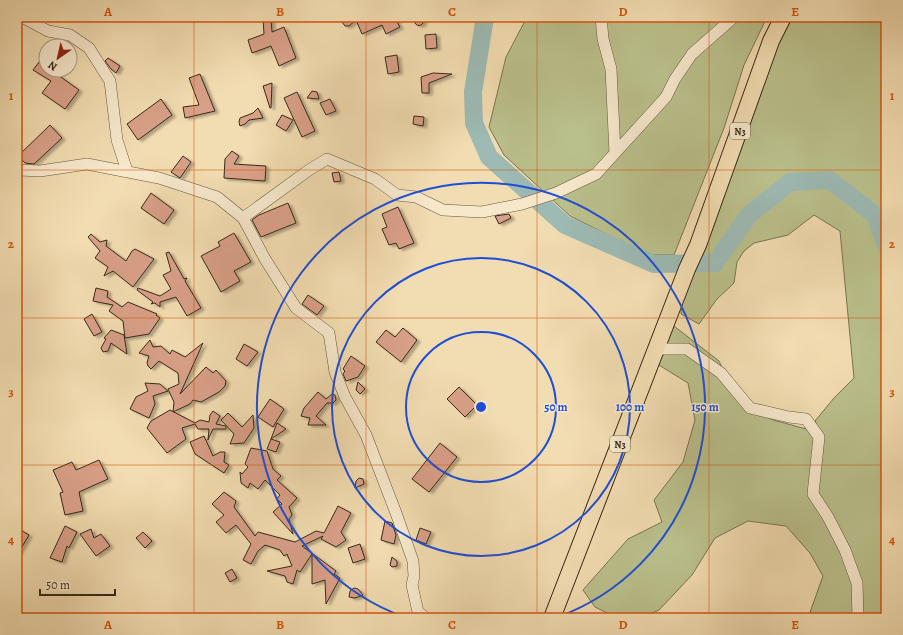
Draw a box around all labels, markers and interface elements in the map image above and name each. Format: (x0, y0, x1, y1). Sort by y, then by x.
text: A (103, 3, 113, 20)
text: B (276, 3, 284, 20)
text: C (448, 3, 456, 20)
text: D (618, 3, 628, 20)
text: E (791, 3, 799, 20)
north arrow (38, 38, 78, 78)
text: N (45, 57, 60, 74)
text: 1 (9, 87, 14, 104)
text: 1 (890, 87, 895, 104)
road number: N3 (730, 123, 750, 139)
text: 2 (8, 235, 15, 252)
text: 2 (889, 235, 896, 252)
text: 3 (8, 383, 14, 400)
text: 3 (889, 383, 895, 400)
text: 50 m (544, 399, 568, 415)
text: 100 m (616, 399, 644, 415)
text: 150 m (691, 399, 719, 415)
centre of rings (474, 400, 488, 414)
road number: N3 (610, 436, 630, 452)
text: 4 (8, 531, 14, 548)
text: 4 (889, 531, 895, 548)
scale bar (40, 571, 115, 597)
text: 50 m (46, 577, 70, 593)
text: A (103, 616, 113, 633)
text: B (276, 616, 284, 633)
text: C (448, 616, 456, 633)
text: D (618, 616, 628, 633)
text: E (791, 616, 799, 633)

